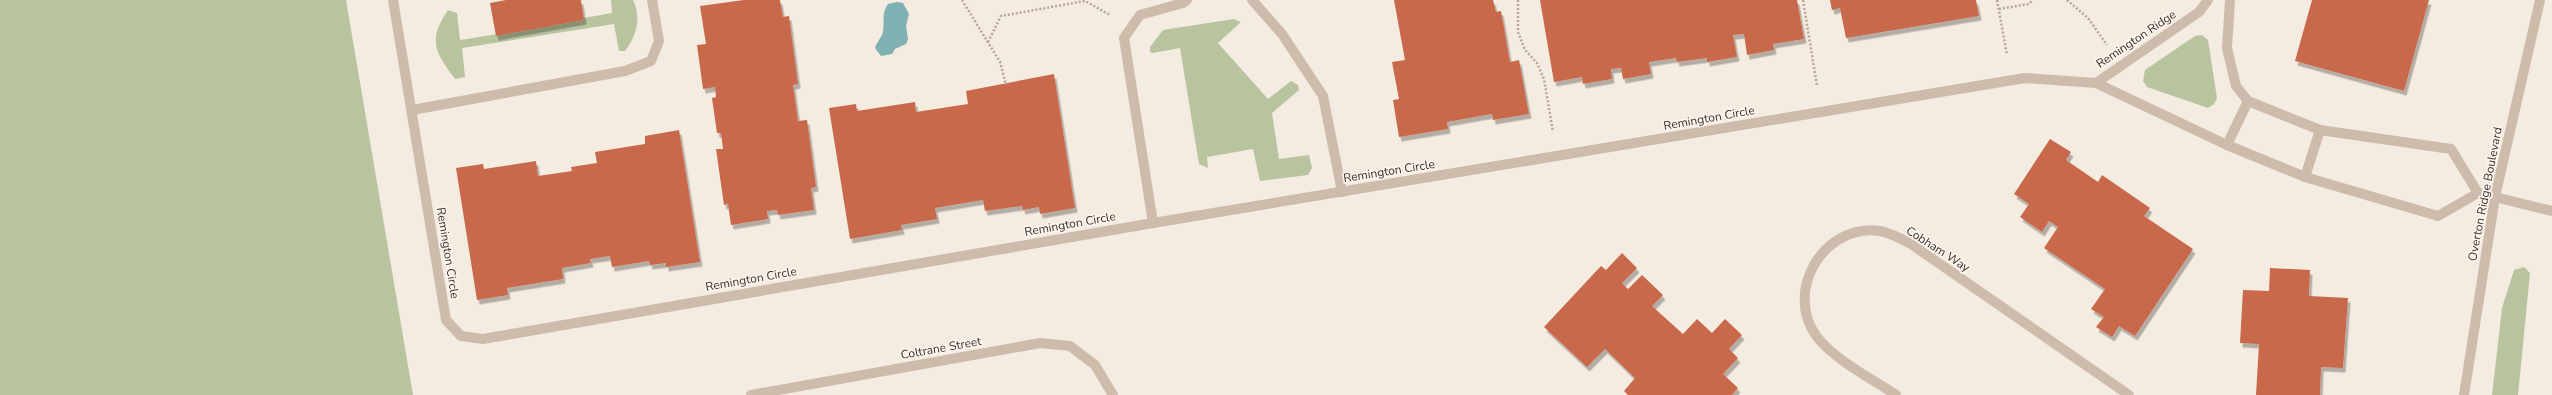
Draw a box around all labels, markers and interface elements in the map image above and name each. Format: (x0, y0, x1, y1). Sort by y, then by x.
street label: Remington Ridge (2093, 6, 2179, 72)
street label: Remington Circle (1662, 102, 1756, 134)
street label: Overton Ridge Boulevard (2464, 126, 2506, 262)
street label: Remington Circle (1342, 156, 1436, 186)
street label: Remington Circle (433, 206, 463, 300)
street label: Remington Circle (1023, 208, 1117, 240)
street label: Cobham Way (1903, 222, 1974, 276)
street label: Remington Circle (704, 263, 798, 295)
street label: Coltrane Street (899, 333, 983, 363)

